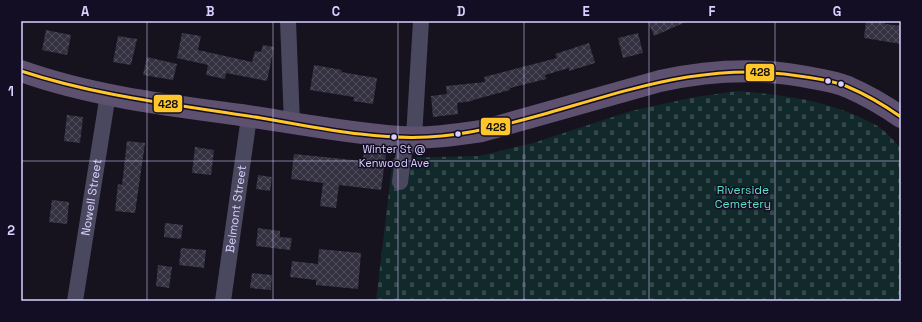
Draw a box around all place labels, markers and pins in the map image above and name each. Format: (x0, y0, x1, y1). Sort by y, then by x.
unlabelled marker (823, 76, 833, 86)
unlabelled marker (836, 79, 846, 89)
unlabelled marker (453, 129, 463, 139)
marker: Winter St @ Kenwood Ave (389, 132, 399, 142)
place label: Winter St @ Kenwood Ave (359, 142, 429, 170)

